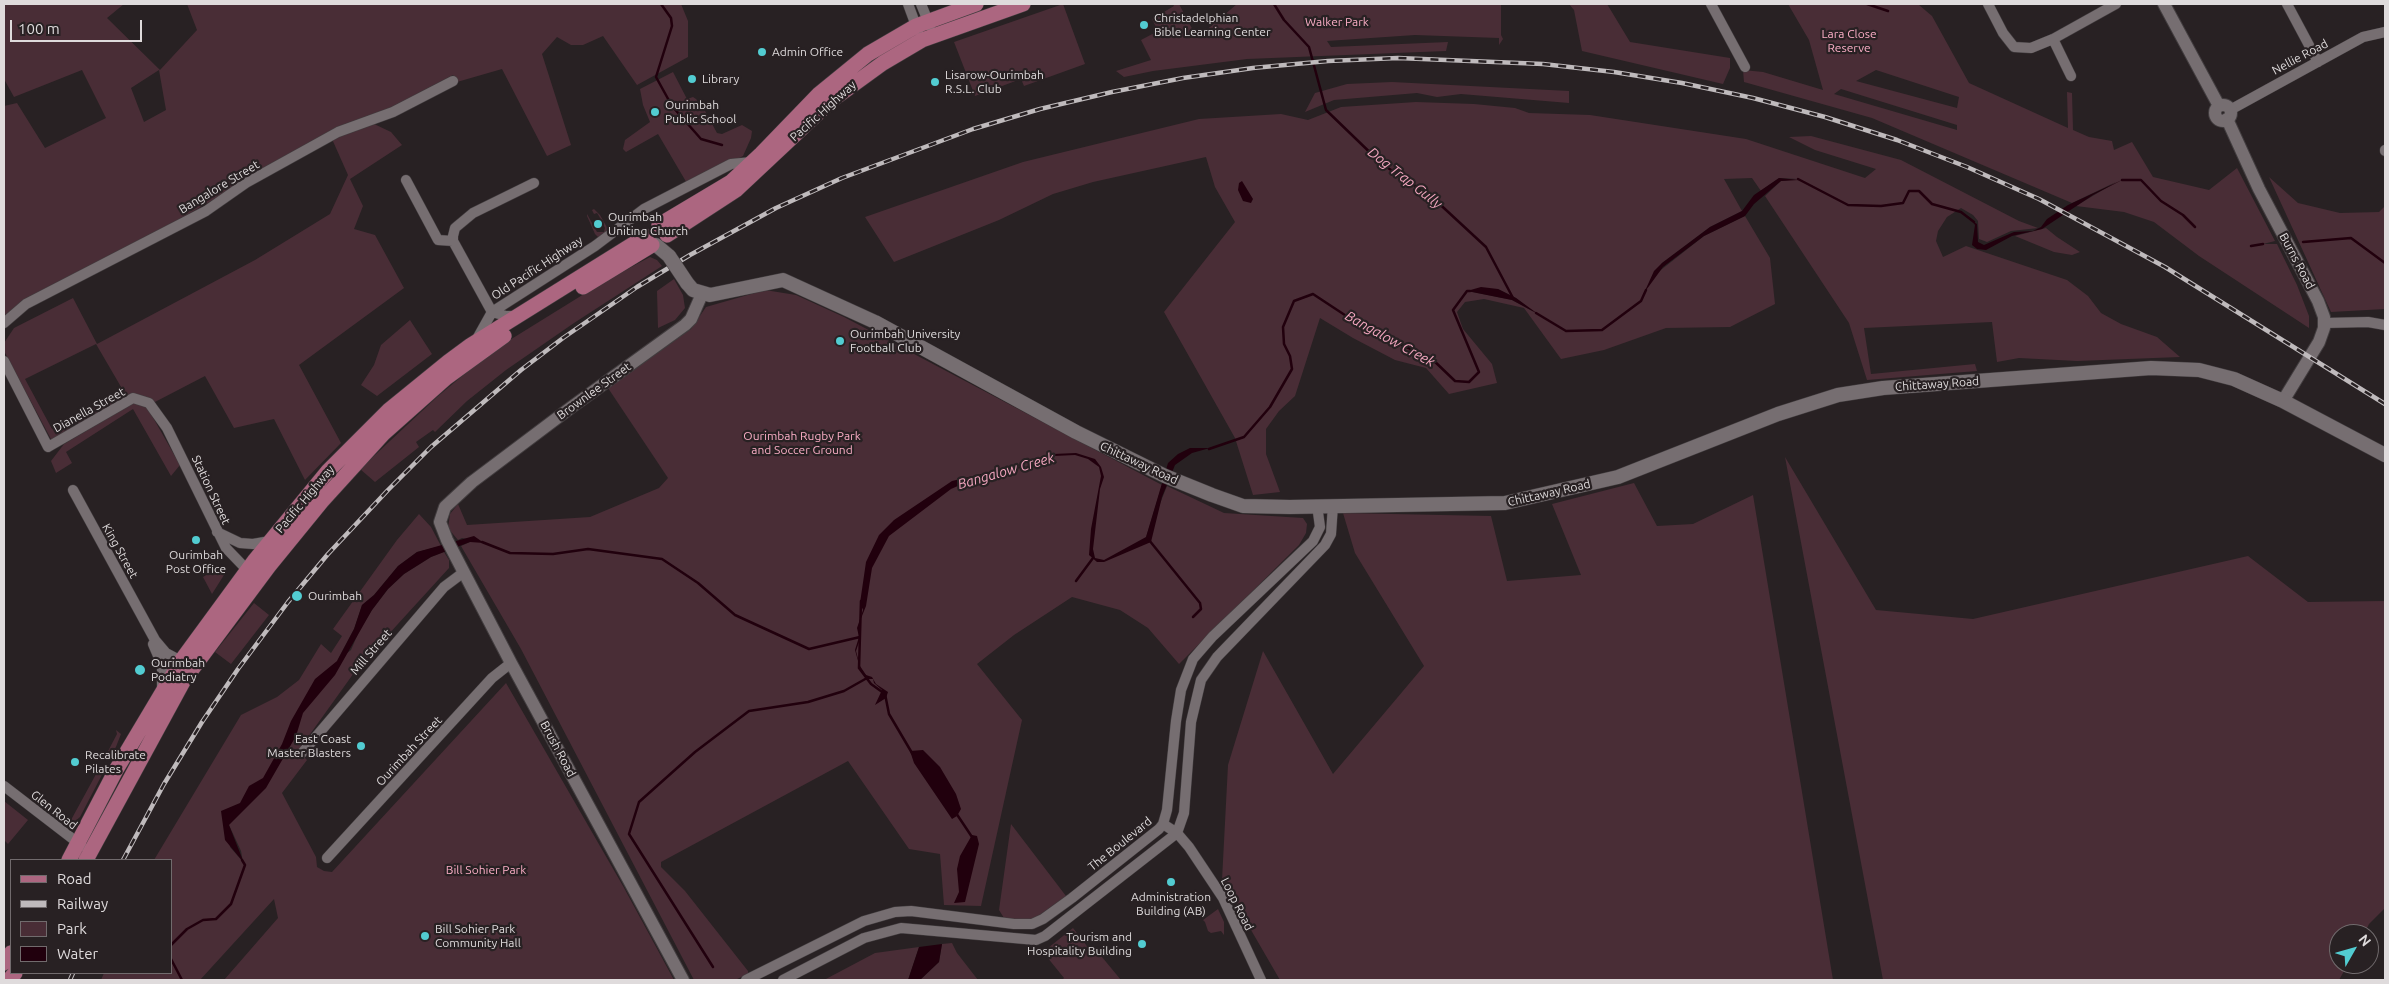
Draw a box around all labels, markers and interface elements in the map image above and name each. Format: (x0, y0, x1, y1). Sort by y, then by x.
scale bar (12, 10, 145, 42)
place label: Christadelphian Bible Learning Center (1154, 11, 1270, 39)
park label: Walker Park (1305, 15, 1369, 29)
marker: Christadelphian Bible Learning Center (1138, 19, 1150, 31)
text: 100 m (18, 20, 60, 37)
park label: Lara Close Reserve (1821, 27, 1877, 55)
street label: Nellie Road (2270, 36, 2330, 78)
place label: Admin Office (772, 45, 843, 59)
marker: Admin Office (756, 46, 768, 58)
place label: Lisarow-Ourimbah R.S.L. Club (945, 68, 1044, 96)
place label: Library (702, 72, 739, 86)
marker: Library (686, 73, 698, 85)
marker: Lisarow-Ourimbah R.S.L. Club (929, 76, 941, 88)
street label: Pacific Highway (787, 78, 859, 144)
place label: Ourimbah Public School (665, 98, 736, 126)
marker: Ourimbah Public School (649, 106, 661, 118)
water label: Dog Trap Gully (1364, 144, 1446, 212)
street label: Bangalore Street (176, 157, 262, 217)
place label: Ourimbah Uniting Church (608, 210, 688, 238)
marker: Ourimbah Uniting Church (592, 218, 604, 230)
street label: Burns Road (2276, 230, 2318, 292)
street label: Old Pacific Highway (489, 233, 585, 303)
water label: Bangalow Creek (1342, 307, 1438, 371)
place label: Ourimbah University Football Club (850, 327, 960, 355)
marker: Ourimbah University Football Club (834, 335, 846, 347)
street label: Brownlee Street (554, 359, 634, 423)
street label: Chittaway Road (1894, 374, 1980, 394)
street label: Dianella Street (51, 384, 127, 436)
park label: Ourimbah Rugby Park and Soccer Ground (743, 429, 861, 457)
street label: Chittaway Road (1098, 439, 1180, 487)
water label: Bangalow Creek (956, 449, 1056, 493)
street label: Station Street (189, 453, 233, 527)
street label: Pacific Highway (273, 462, 337, 536)
street label: Chittaway Road (1506, 476, 1592, 510)
street label: King Street (99, 521, 141, 581)
marker: Ourimbah Post Office (190, 534, 202, 546)
place label: Ourimbah Post Office (166, 548, 226, 576)
marker: Ourimbah (290, 589, 304, 603)
place label: Ourimbah (308, 589, 362, 603)
street label: Mill Street (347, 626, 395, 678)
place label: Ourimbah Podiatry (151, 656, 205, 684)
marker: Ourimbah Podiatry (133, 663, 147, 677)
street label: Ourimbah Street (373, 713, 445, 789)
street label: Brush Road (537, 718, 579, 780)
place label: East Coast Master Blasters (267, 732, 351, 760)
marker: East Coast Master Blasters (355, 740, 367, 752)
place label: Recalibrate Pilates (85, 748, 146, 776)
marker: Recalibrate Pilates (69, 756, 81, 768)
street label: Glen Road (28, 787, 80, 833)
street label: The Boulevard (1085, 814, 1155, 874)
legend (10, 859, 172, 974)
park label: Bill Sohier Park (446, 863, 526, 877)
text: Road (57, 870, 92, 887)
street label: Loop Road (1218, 875, 1256, 933)
marker: Administration Building (AB) (1165, 876, 1177, 888)
place label: Administration Building (AB) (1131, 890, 1211, 918)
text: Railway (57, 895, 108, 912)
text: Park (57, 920, 87, 937)
place label: Bill Sohier Park Community Hall (435, 922, 521, 950)
north arrow (2329, 924, 2379, 974)
marker: Bill Sohier Park Community Hall (419, 930, 431, 942)
place label: Tourism and Hospitality Building (1027, 930, 1132, 958)
text: N (2356, 931, 2375, 949)
marker: Tourism and Hospitality Building (1136, 938, 1148, 950)
text: Water (57, 945, 98, 962)

